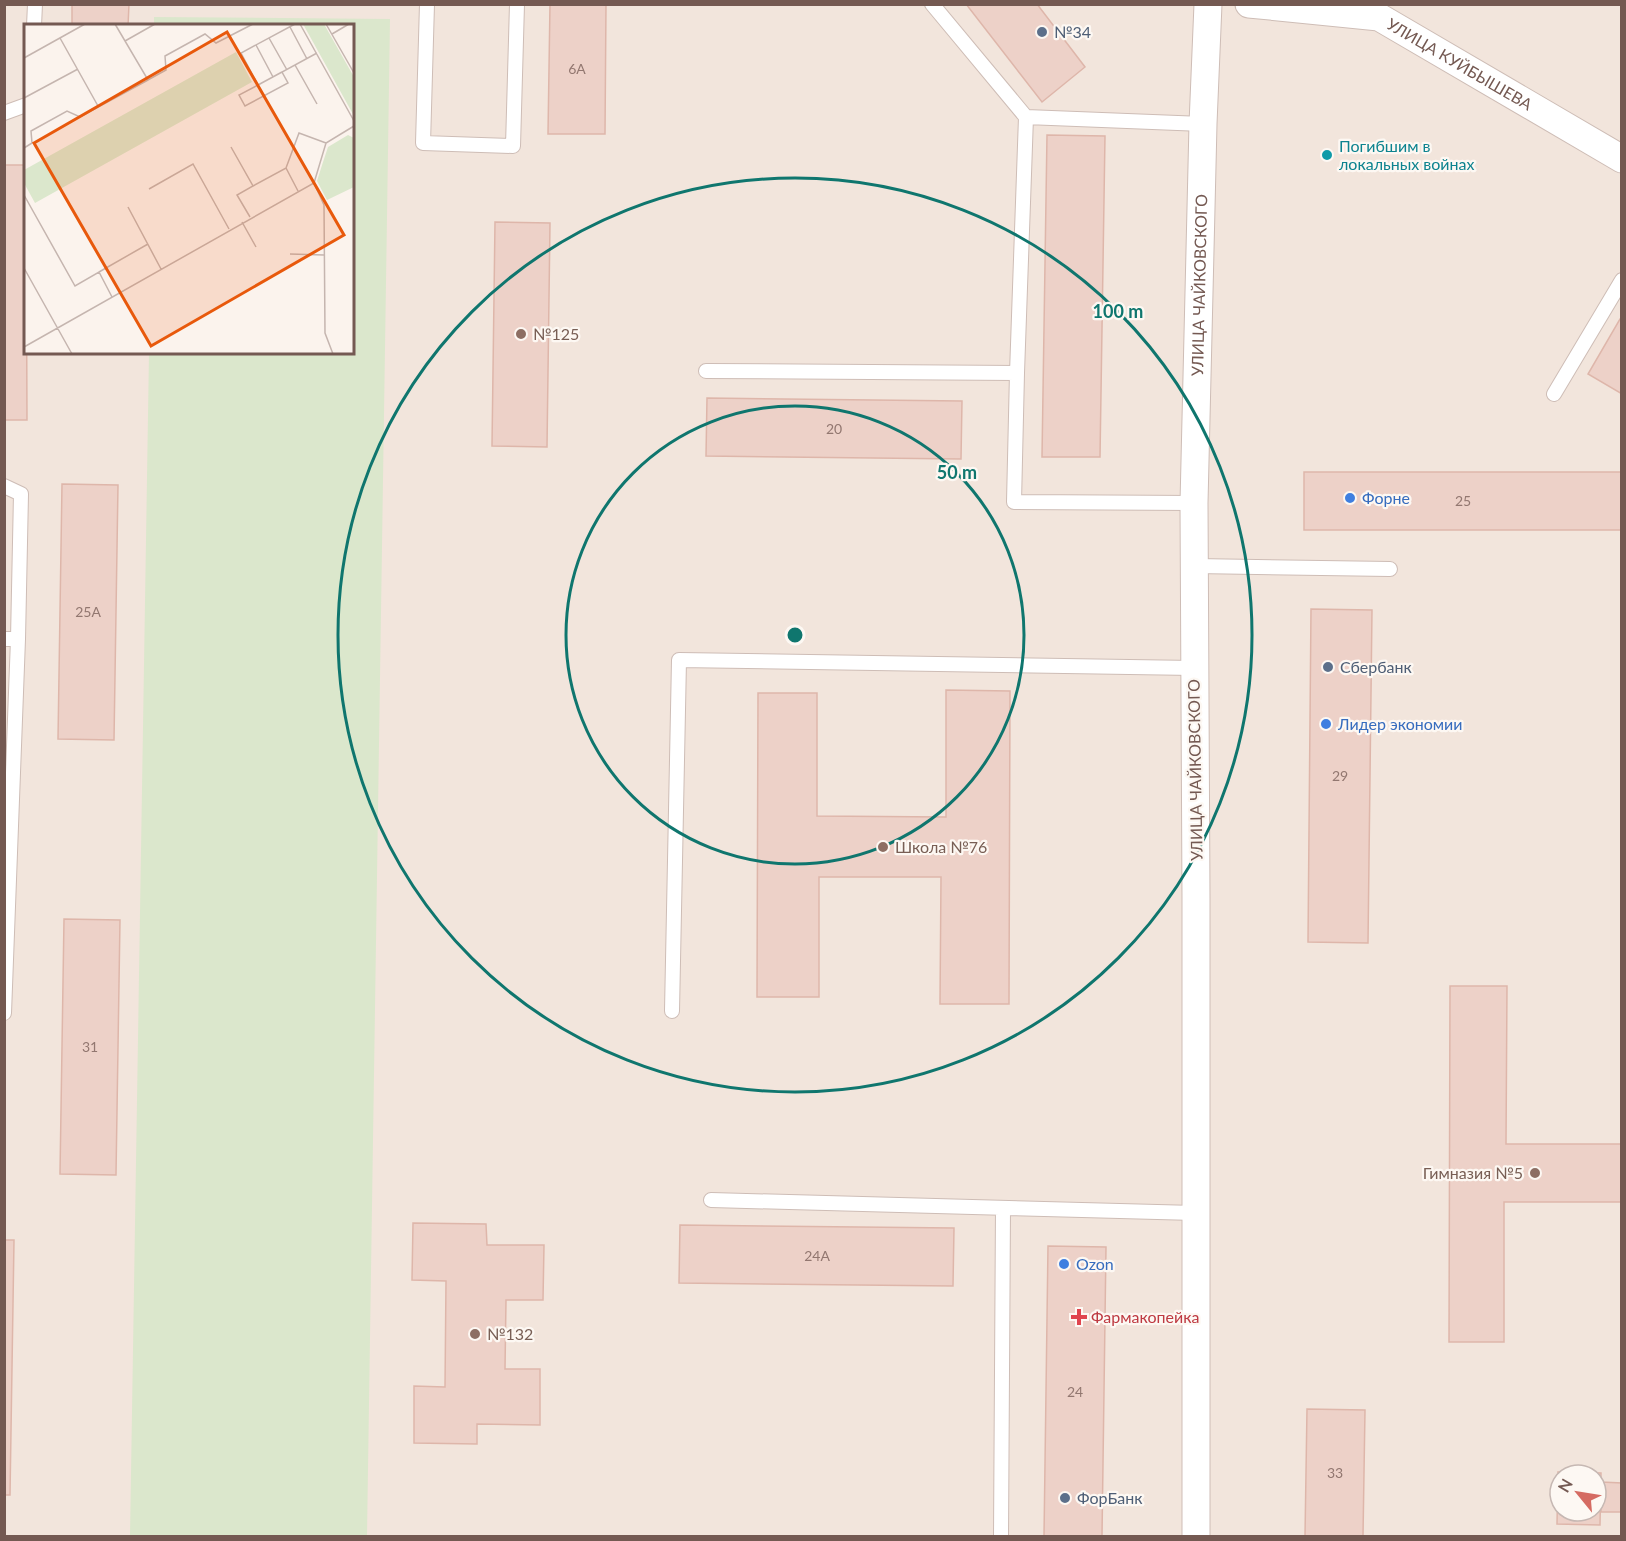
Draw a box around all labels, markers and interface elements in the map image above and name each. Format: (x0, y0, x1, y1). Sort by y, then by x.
street label: УЛИЦА КУЙБЫШЕВА (1384, 14, 1536, 114)
place label: №34 (1054, 22, 1091, 41)
inset map (24, 24, 354, 354)
marker: №34 (1035, 25, 1049, 39)
house number: 6А (568, 60, 586, 77)
place label: Погибшим в локальных войнах (1339, 136, 1474, 173)
marker: Погибшим в локальных войнах (1320, 148, 1334, 162)
street label: УЛИЦА ЧАЙКОВСКОГО (1187, 194, 1210, 376)
text: 100 m (1093, 300, 1143, 322)
place label: №125 (533, 324, 579, 343)
marker: №125 (514, 327, 528, 341)
house number: 20 (826, 420, 842, 437)
text: 50 m (937, 461, 977, 483)
place label: Форне (1362, 488, 1410, 507)
marker: Форне (1343, 491, 1357, 505)
house number: 25 (1455, 492, 1471, 509)
house number: 25А (75, 603, 101, 620)
centre of rings (785, 625, 805, 645)
place label: Сбербанк (1340, 657, 1412, 676)
marker: Сбербанк (1321, 660, 1335, 674)
street label: УЛИЦА ЧАЙКОВСКОГО (1183, 679, 1206, 861)
place label: Лидер экономии (1337, 714, 1463, 733)
marker: Лидер экономии (1319, 717, 1333, 731)
house number: 29 (1332, 767, 1348, 784)
place label: Школа №76 (895, 837, 987, 856)
marker: Школа №76 (876, 840, 890, 854)
house number: 31 (82, 1038, 98, 1055)
place label: Гимназия №5 (1423, 1163, 1523, 1182)
marker: Гимназия №5 (1528, 1166, 1542, 1180)
house number: 24А (804, 1247, 830, 1264)
place label: Ozon (1076, 1254, 1114, 1273)
marker: Ozon (1057, 1257, 1071, 1271)
place label: Фармакопейка (1091, 1307, 1199, 1326)
marker: Фармакопейка (1072, 1310, 1086, 1324)
place label: №132 (487, 1324, 533, 1343)
marker: №132 (468, 1327, 482, 1341)
house number: 24 (1067, 1383, 1083, 1400)
north arrow (1548, 1463, 1608, 1523)
house number: 33 (1327, 1464, 1343, 1481)
text: N (1553, 1475, 1576, 1495)
place label: ФорБанк (1077, 1488, 1143, 1507)
marker: ФорБанк (1058, 1491, 1072, 1505)

